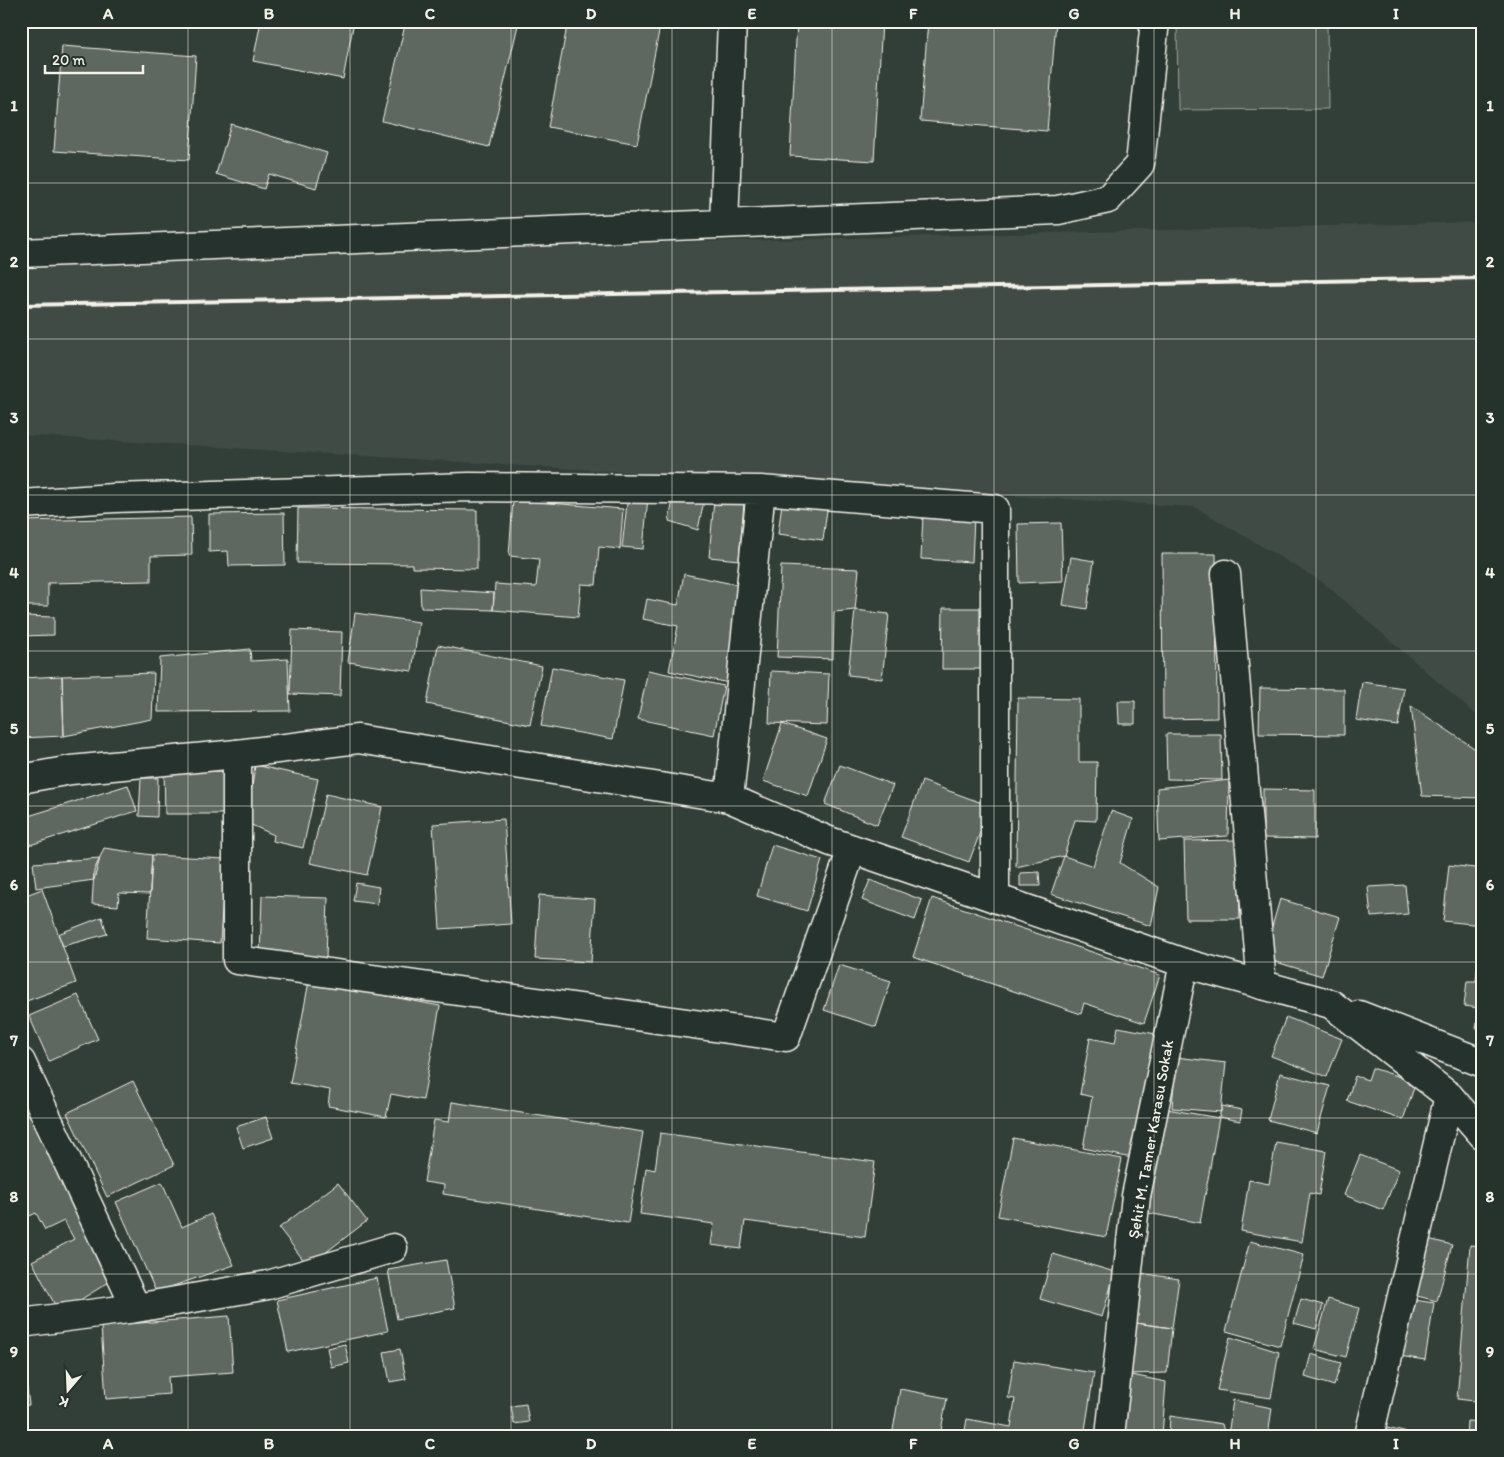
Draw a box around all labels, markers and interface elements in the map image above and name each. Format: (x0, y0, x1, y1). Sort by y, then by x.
text: A (102, 4, 114, 23)
text: B (264, 4, 275, 23)
text: C (425, 4, 436, 23)
text: D (586, 4, 597, 23)
text: E (748, 4, 757, 23)
text: F (909, 4, 918, 23)
text: G (1068, 4, 1080, 23)
text: H (1229, 4, 1241, 23)
text: I (1393, 4, 1399, 23)
scale bar (45, 42, 142, 74)
text: 20 m (52, 51, 86, 69)
text: 1 (10, 96, 18, 115)
text: 1 (1486, 96, 1494, 115)
text: 2 (10, 252, 19, 271)
text: 2 (1486, 252, 1495, 271)
text: 3 (10, 408, 19, 427)
text: 3 (1486, 408, 1495, 427)
text: 4 (9, 563, 19, 582)
text: 4 (1485, 563, 1495, 582)
text: 5 (10, 719, 19, 738)
text: 5 (1486, 719, 1495, 738)
text: 6 (10, 875, 19, 894)
text: 6 (1486, 875, 1495, 894)
text: 7 (9, 1031, 18, 1050)
text: 7 (1485, 1031, 1494, 1050)
street label: Şehit M. Tamer Karasu Sokak (1124, 1037, 1177, 1240)
text: 8 (10, 1187, 19, 1206)
text: 8 (1486, 1187, 1495, 1206)
text: 9 (10, 1342, 18, 1361)
text: 9 (1486, 1342, 1494, 1361)
north arrow (42, 1364, 92, 1414)
text: K (56, 1392, 71, 1411)
text: A (102, 1434, 114, 1453)
text: B (264, 1434, 275, 1453)
text: C (425, 1434, 436, 1453)
text: D (586, 1434, 597, 1453)
text: E (748, 1434, 757, 1453)
text: F (909, 1434, 918, 1453)
text: G (1068, 1434, 1080, 1453)
text: H (1229, 1434, 1241, 1453)
text: I (1393, 1434, 1399, 1453)

